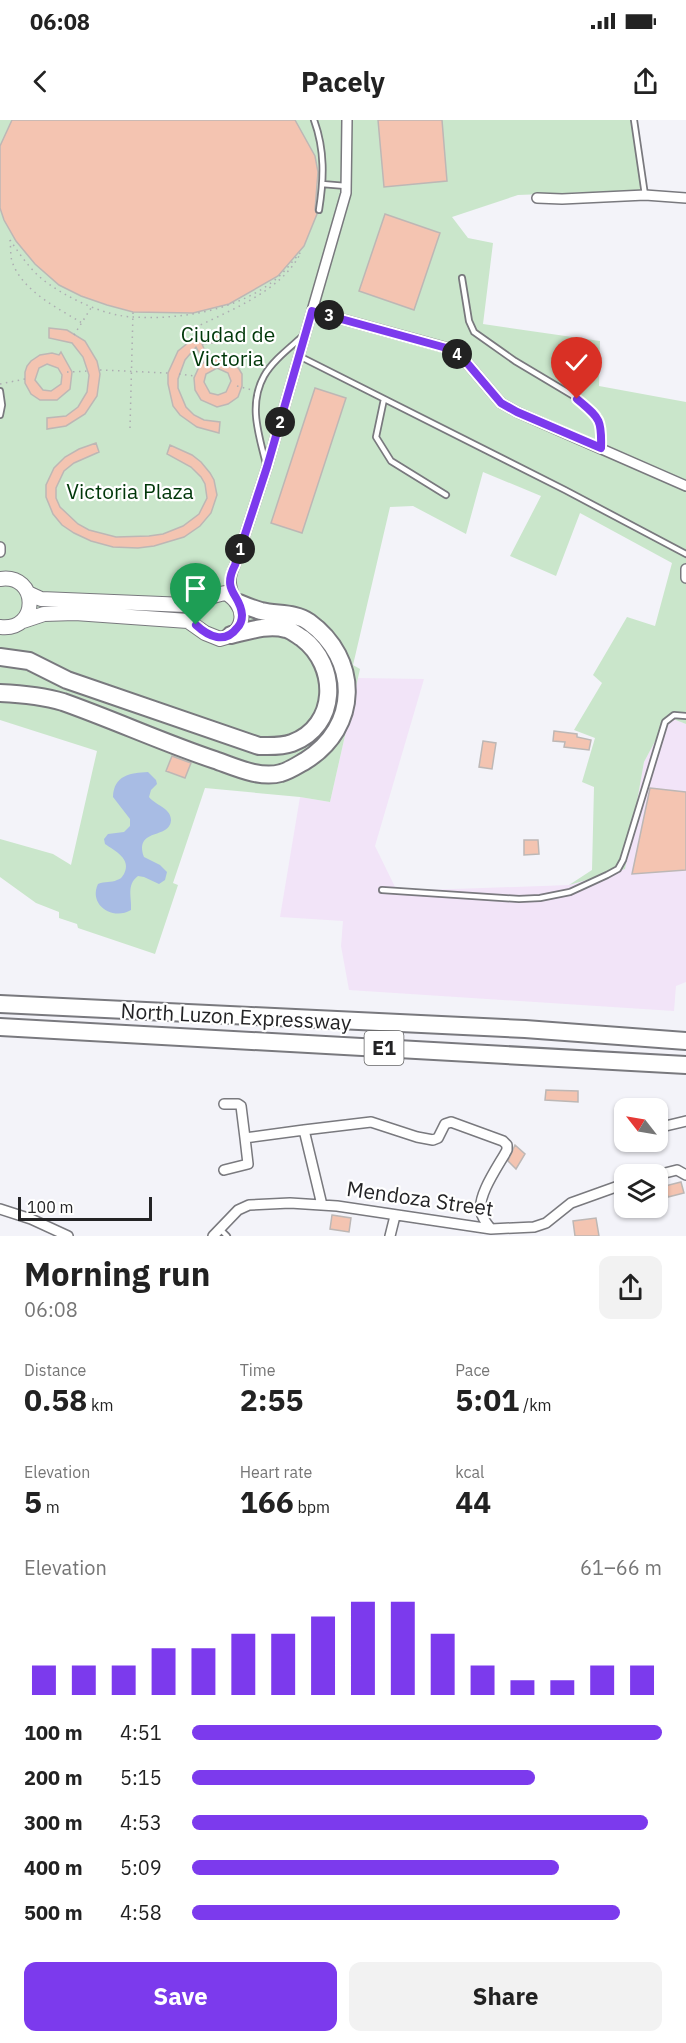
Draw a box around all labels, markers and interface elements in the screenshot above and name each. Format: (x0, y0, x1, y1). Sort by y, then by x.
text: 06:08 (30, 7, 90, 36)
text: Pacely (301, 64, 385, 99)
icon: back (24, 65, 57, 98)
icon: share (629, 65, 662, 98)
pin: 3 (314, 300, 344, 330)
text: 3 (324, 305, 334, 325)
park label: Ciudad de Victoria (181, 320, 275, 372)
pin (551, 337, 602, 399)
pin: 4 (442, 339, 472, 369)
text: 4 (452, 344, 462, 364)
icon: check (560, 346, 593, 379)
pin: 2 (265, 407, 295, 437)
text: 2 (275, 412, 285, 432)
park label: Victoria Plaza (66, 477, 194, 505)
pin: 1 (225, 534, 255, 564)
text: 1 (235, 539, 245, 559)
pin (170, 563, 221, 625)
icon: arrive (179, 572, 212, 605)
street label: North Luzon Expressway (120, 996, 353, 1036)
road number: E1 (364, 1031, 404, 1065)
north arrow (614, 1098, 668, 1152)
map controls (614, 1098, 668, 1218)
button: layers (614, 1164, 668, 1218)
street label: Mendoza Street (345, 1174, 495, 1222)
scale bar (18, 1194, 152, 1222)
text: 100 m (27, 1197, 74, 1217)
text: Morning run (24, 1252, 210, 1295)
button: share (599, 1256, 662, 1319)
text: 06:08 (24, 1296, 78, 1323)
text: Distance (24, 1360, 86, 1380)
text: Time (240, 1360, 276, 1380)
text: Pace (455, 1360, 490, 1380)
text: 0.58 (24, 1380, 87, 1419)
text: 2:55 (240, 1380, 304, 1419)
text: 5:01 (455, 1380, 519, 1419)
text: km (87, 1395, 114, 1415)
text: /km (519, 1395, 552, 1415)
text: Elevation (24, 1462, 90, 1482)
text: Heart rate (240, 1462, 312, 1482)
text: kcal (455, 1462, 484, 1482)
text: 5 (24, 1482, 42, 1521)
text: 166 (240, 1482, 294, 1521)
text: 44 (455, 1482, 491, 1521)
text: m (42, 1497, 60, 1517)
text: bpm (294, 1497, 330, 1517)
text: Elevation (24, 1554, 107, 1581)
text: 61–66 m (580, 1554, 662, 1581)
text: 100 m (24, 1719, 83, 1746)
text: 4:51 (120, 1719, 162, 1746)
text: 200 m (24, 1764, 83, 1791)
text: 5:15 (120, 1764, 162, 1791)
text: 300 m (24, 1809, 83, 1836)
text: 4:53 (120, 1809, 162, 1836)
text: 400 m (24, 1854, 83, 1881)
text: 5:09 (120, 1854, 162, 1881)
text: 500 m (24, 1899, 83, 1926)
text: 4:58 (120, 1899, 162, 1926)
button: Save (24, 1962, 337, 2031)
button: Share (349, 1962, 662, 2031)

